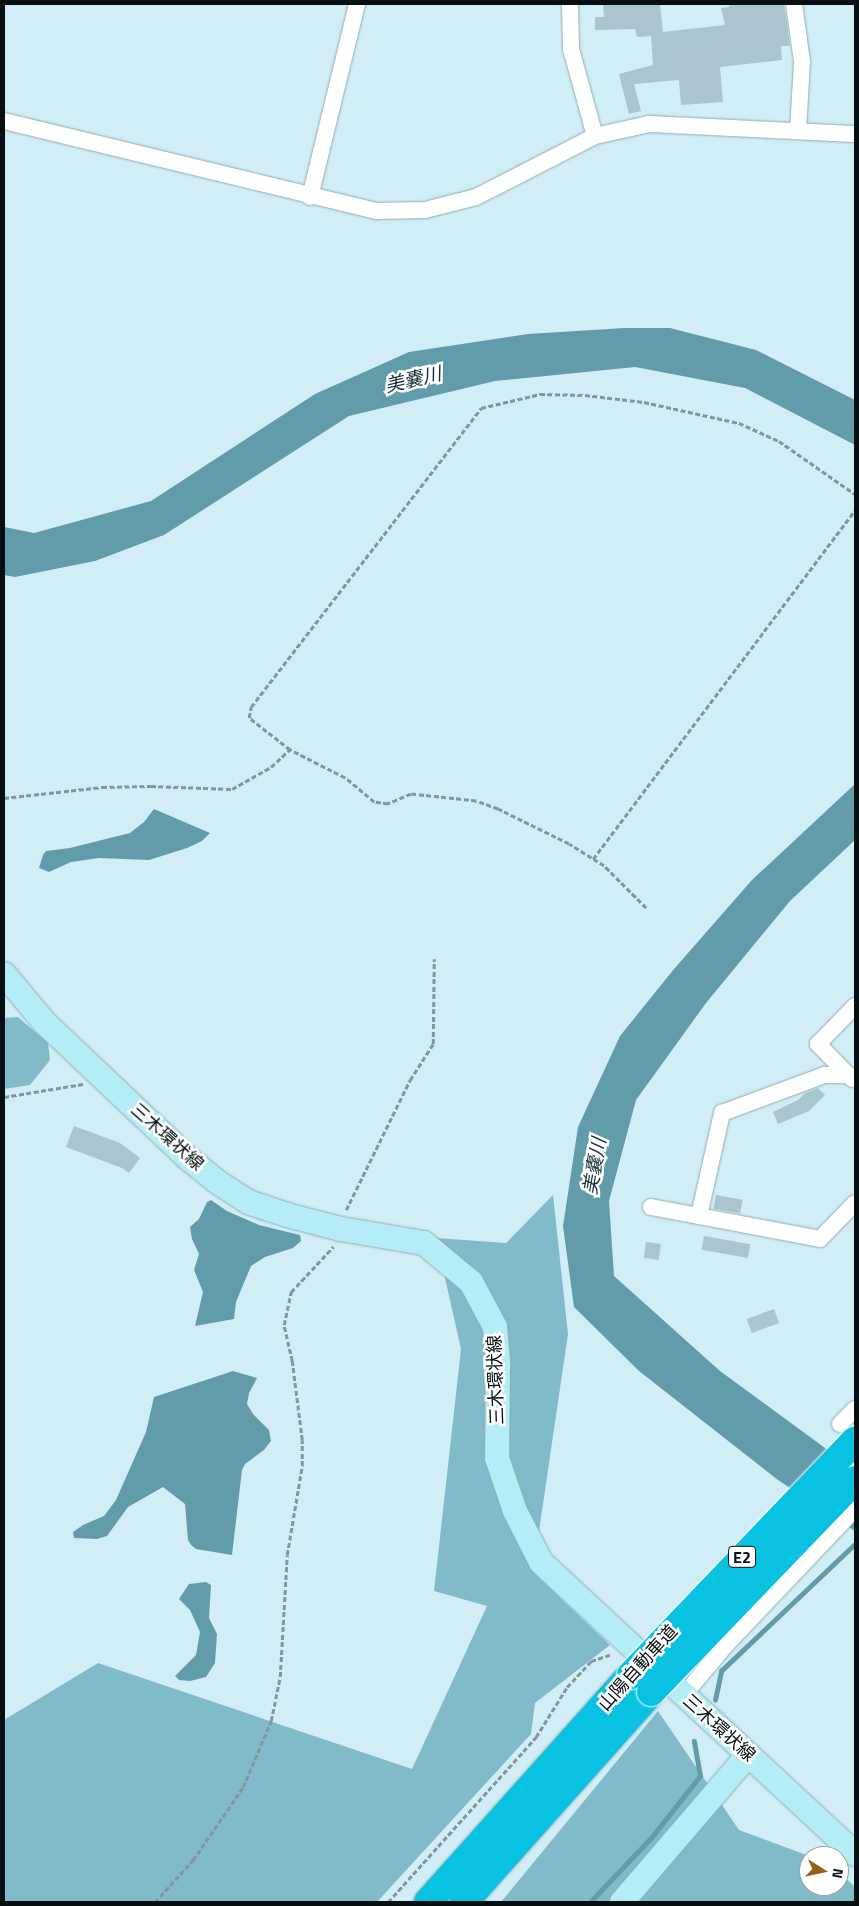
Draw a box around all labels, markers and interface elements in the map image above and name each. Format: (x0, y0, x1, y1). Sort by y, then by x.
water label: 美嚢川 (383, 361, 443, 397)
street label: 三木環状線 (126, 1099, 208, 1175)
water label: 美嚢川 (578, 1136, 610, 1196)
street label: 三木環状線 (484, 1335, 508, 1425)
road number: E2 (727, 1544, 757, 1570)
street label: 山陽自動車道 (594, 1621, 682, 1715)
street label: 三木環状線 (678, 1690, 760, 1766)
north arrow (799, 1846, 849, 1896)
text: N (827, 1867, 849, 1880)

